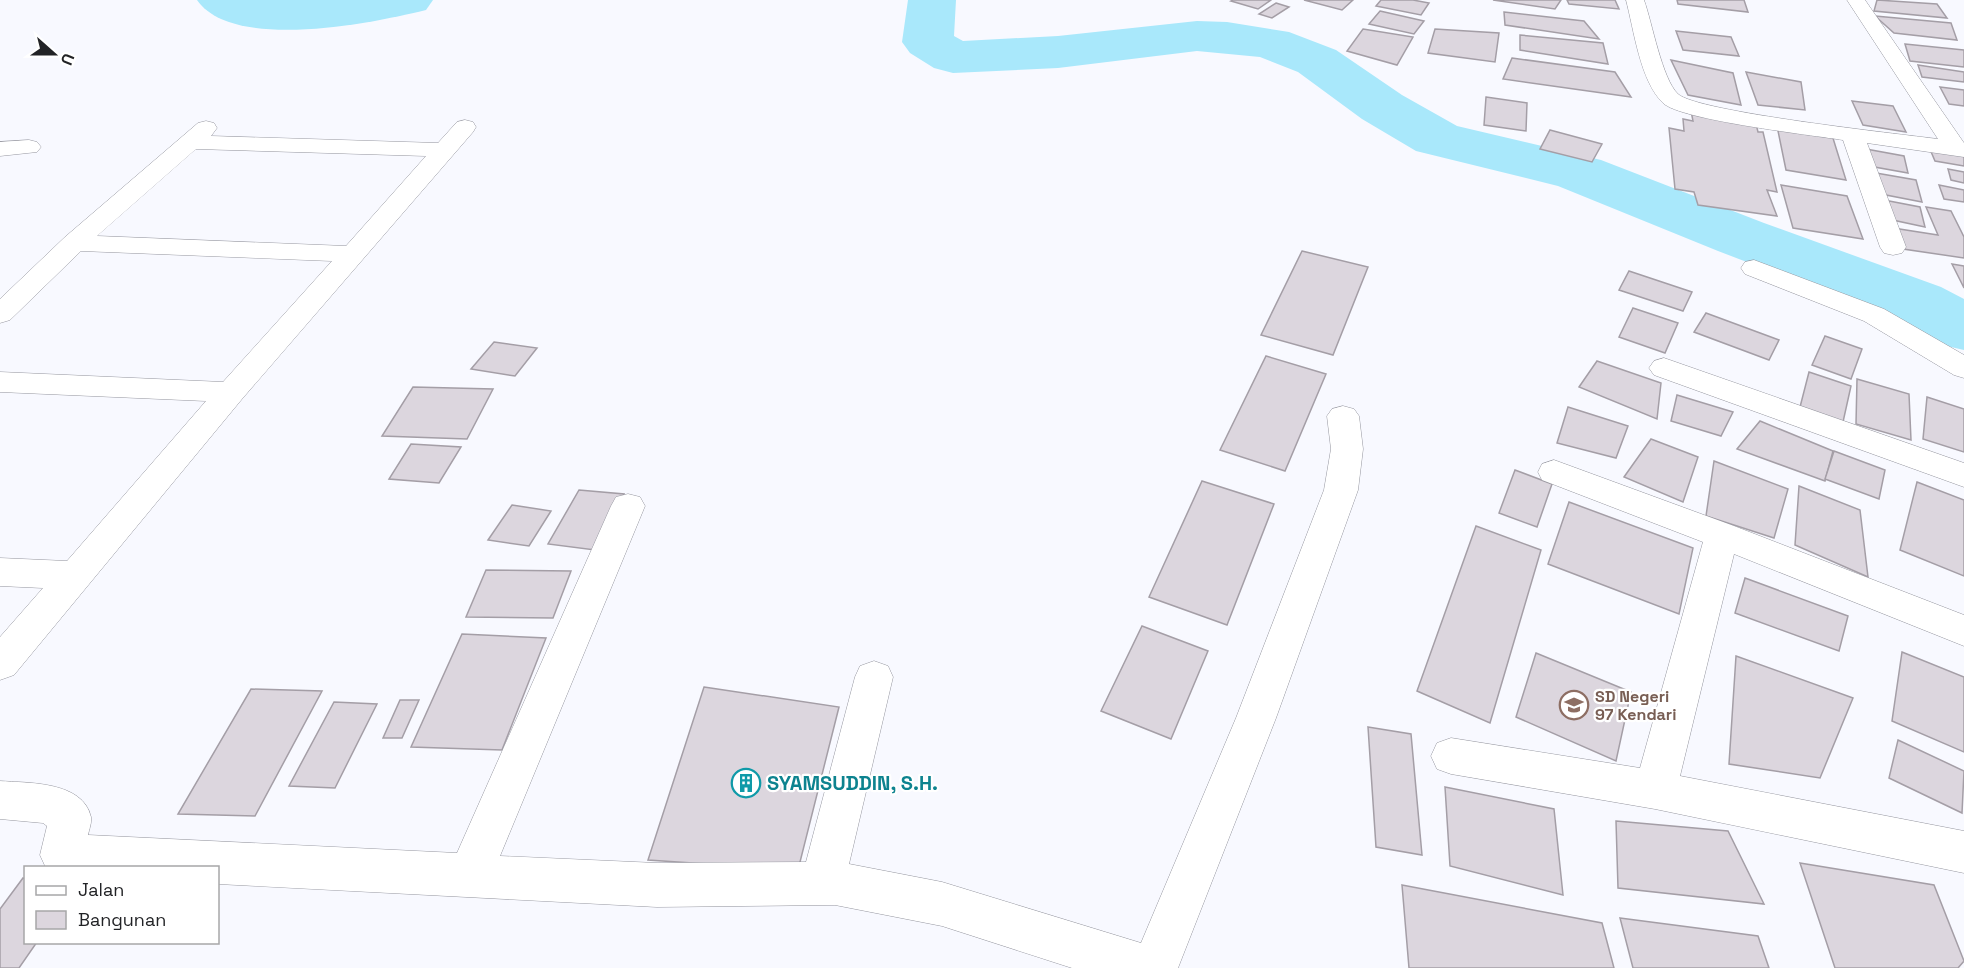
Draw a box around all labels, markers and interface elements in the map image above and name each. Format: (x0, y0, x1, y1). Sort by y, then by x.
north arrow (24, 24, 84, 84)
text: U (56, 50, 79, 68)
place label: SD Negeri 97 Kendari (1595, 686, 1676, 725)
school or university icon: SD Negeri 97 Kendari (1558, 689, 1590, 721)
building icon: SYAMSUDDIN, S.H. (730, 767, 762, 799)
place label: SYAMSUDDIN, S.H. (767, 770, 938, 796)
legend (24, 866, 219, 944)
text: Jalan (78, 878, 124, 901)
text: Bangunan (78, 908, 166, 931)

